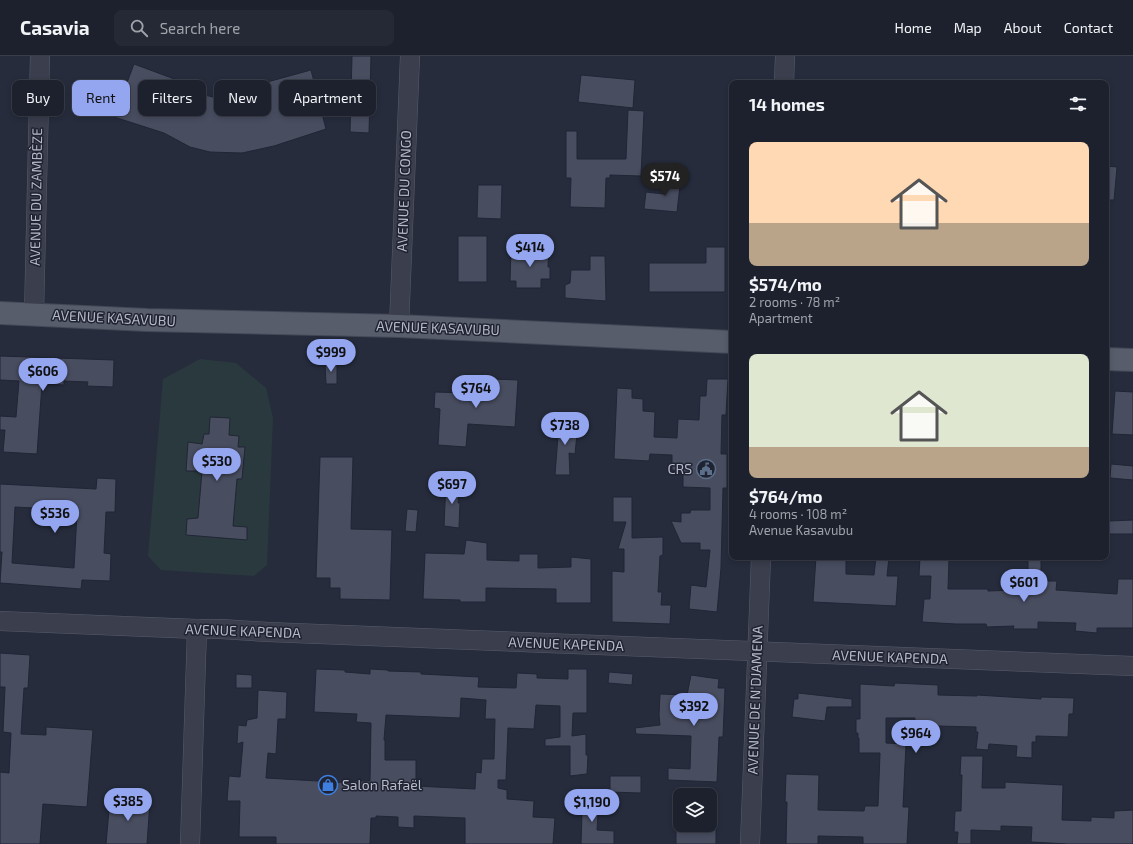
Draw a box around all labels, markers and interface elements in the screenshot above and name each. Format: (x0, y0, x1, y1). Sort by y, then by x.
search box (114, 10, 394, 46)
text: Casavia (20, 16, 90, 39)
icon: search (128, 17, 150, 39)
text: Search here (160, 19, 240, 37)
text: Home (895, 19, 932, 36)
text: Map (954, 19, 982, 36)
text: About (1004, 19, 1042, 36)
text: Contact (1064, 19, 1113, 36)
chip: Buy (12, 80, 64, 116)
chip: Rent (72, 80, 130, 116)
chip: Filters (138, 80, 206, 116)
chip: New (214, 80, 271, 116)
chip: Apartment (279, 80, 376, 116)
icon: filters (1067, 93, 1089, 115)
text: 14 homes (749, 94, 825, 114)
street label: AVENUE DU ZAMBÈZE (26, 128, 45, 266)
street label: AVENUE DU CONGO (393, 130, 414, 252)
pin: $574 (641, 163, 689, 197)
text: $574 (650, 168, 680, 184)
icon: home (883, 168, 955, 240)
pin: $414 (506, 234, 554, 268)
text: $414 (515, 239, 545, 255)
text: $574/mo (749, 274, 822, 294)
text: 2 rooms · 78 m² (749, 294, 840, 310)
street label: AVENUE KASAVUBU (52, 306, 176, 329)
text: Apartment (749, 310, 813, 326)
street label: AVENUE KASAVUBU (376, 317, 500, 338)
pin: $999 (307, 339, 355, 373)
text: $999 (316, 344, 346, 360)
pin: $606 (19, 358, 67, 392)
text: $606 (27, 363, 59, 379)
pin: $764 (452, 375, 500, 409)
text: $764 (461, 380, 491, 396)
icon: home (883, 380, 955, 452)
pin: $738 (541, 412, 589, 446)
text: $738 (550, 417, 580, 433)
pin: $530 (193, 448, 241, 482)
text: $530 (202, 453, 232, 469)
public building icon: CRS (695, 458, 717, 480)
place label: CRS (668, 460, 692, 477)
pin: $697 (428, 471, 476, 505)
text: $697 (437, 476, 467, 492)
text: $764/mo (749, 486, 823, 506)
pin: $536 (31, 500, 79, 534)
text: $536 (40, 505, 70, 521)
text: 4 rooms · 108 m² (749, 506, 847, 522)
text: Avenue Kasavubu (749, 522, 853, 538)
pin: $601 (1000, 569, 1048, 603)
text: $601 (1009, 574, 1039, 590)
street label: AVENUE KAPENDA (185, 620, 301, 641)
street label: AVENUE DE N'DJAMENA (743, 625, 766, 775)
street label: AVENUE KAPENDA (508, 633, 624, 654)
street label: AVENUE KAPENDA (832, 646, 948, 667)
pin: $392 (670, 693, 718, 727)
text: $392 (679, 698, 709, 714)
pin: $964 (892, 720, 940, 754)
text: $964 (900, 725, 932, 741)
shop icon: Salon Rafaël (317, 774, 339, 796)
place label: Salon Rafaël (342, 776, 423, 793)
pin: $385 (104, 788, 152, 822)
map controls (673, 788, 717, 832)
button: layers (673, 788, 717, 832)
pin: $1,190 (559, 789, 625, 823)
text: $385 (113, 793, 143, 809)
text: $1,190 (573, 794, 611, 810)

